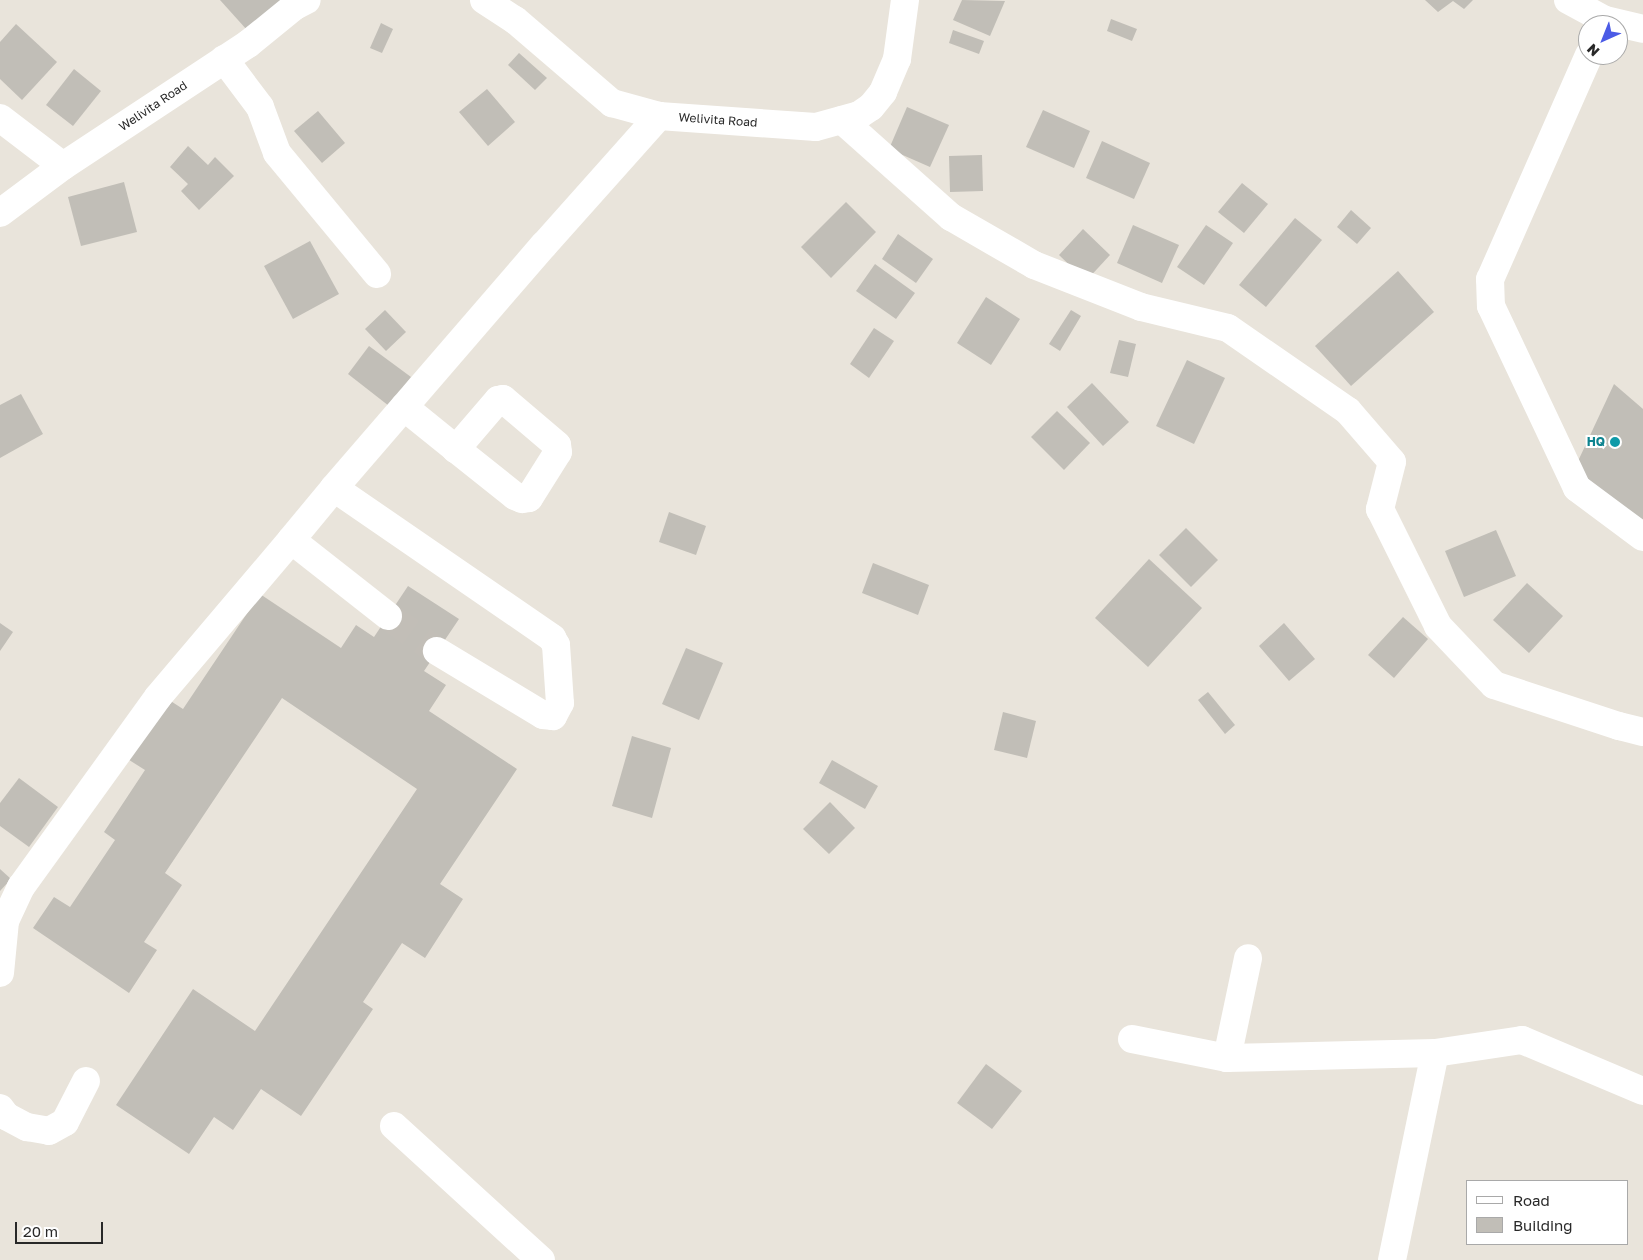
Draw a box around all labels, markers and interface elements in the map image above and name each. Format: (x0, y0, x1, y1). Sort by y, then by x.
north arrow (1578, 15, 1628, 65)
text: N (1583, 41, 1603, 60)
street label: Welivita Road (116, 78, 190, 134)
street label: Welivita Road (678, 110, 758, 130)
place label: HQ (1587, 435, 1605, 449)
marker: HQ (1609, 436, 1621, 448)
legend (1466, 1180, 1628, 1245)
text: Road (1513, 1191, 1550, 1209)
scale bar (18, 1212, 105, 1244)
text: Building (1513, 1216, 1573, 1234)
text: 20 m (23, 1222, 58, 1240)

